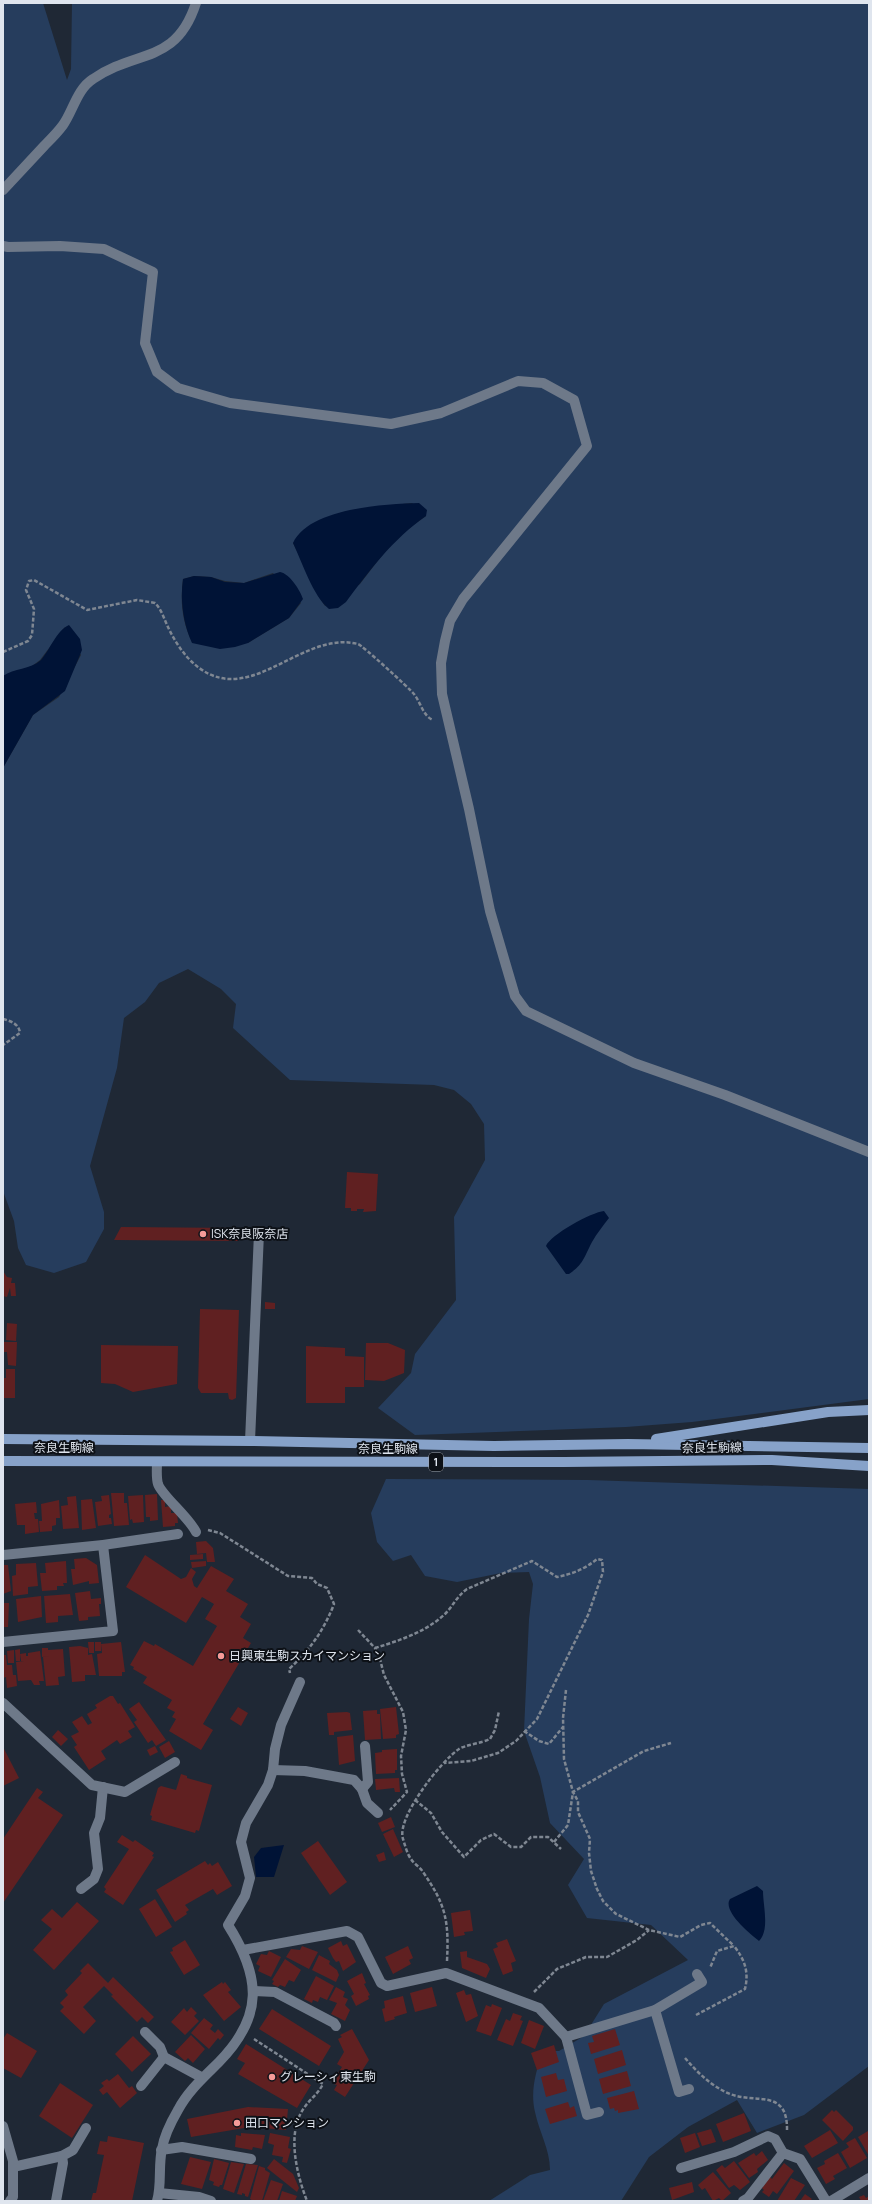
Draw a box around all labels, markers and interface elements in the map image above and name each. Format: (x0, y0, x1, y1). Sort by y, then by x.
place label: ISK奈良阪奈店 (211, 1225, 288, 1242)
marker: ISK奈良阪奈店 (198, 1229, 208, 1239)
street label: 奈良生駒線 (682, 1438, 742, 1457)
street label: 奈良生駒線 (34, 1439, 94, 1456)
street label: 奈良生駒線 (358, 1440, 418, 1457)
road number: 1 (429, 1453, 443, 1471)
place label: 日興東生駒スカイマンション (229, 1647, 385, 1664)
marker: 日興東生駒スカイマンション (216, 1651, 226, 1661)
place label: グレーシィ東生駒 (280, 2068, 376, 2085)
marker: グレーシィ東生駒 (267, 2072, 277, 2082)
place label: 田口マンション (245, 2114, 329, 2131)
marker: 田口マンション (232, 2118, 242, 2128)

